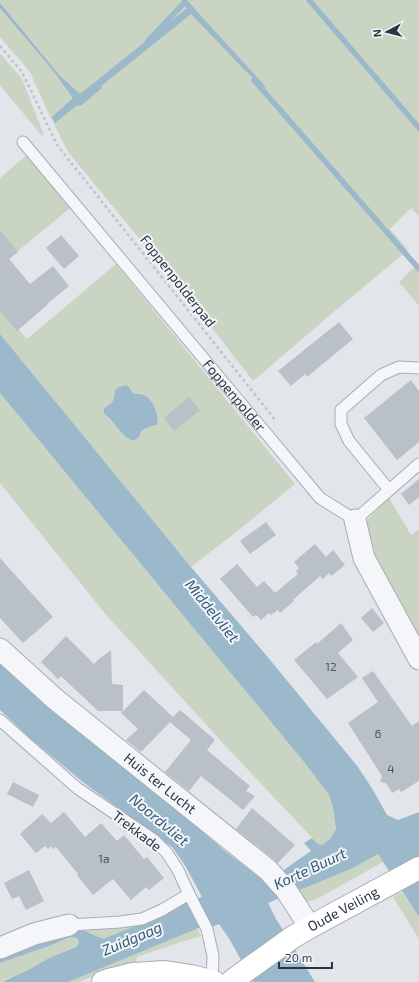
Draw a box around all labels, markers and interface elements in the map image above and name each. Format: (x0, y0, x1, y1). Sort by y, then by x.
north arrow (367, 12, 407, 52)
text: N (370, 28, 384, 38)
street label: Foppenpolderpad (137, 231, 220, 330)
street label: Foppenpolder (200, 356, 270, 435)
water label: Middelvliet (182, 575, 244, 646)
house number: 12 (325, 659, 337, 673)
house number: 6 (375, 726, 382, 740)
street label: Huis ter Lucht (121, 749, 200, 817)
house number: 4 (387, 761, 395, 775)
water label: Noordvliet (126, 789, 193, 849)
street label: Trekkade (109, 807, 165, 855)
water label: Korte Buurt (270, 843, 349, 893)
house number: 1a (98, 851, 110, 865)
street label: Oude Veiling (304, 882, 382, 935)
water label: Zuidgaag (99, 917, 164, 959)
scale bar (279, 944, 332, 970)
text: 20 m (285, 950, 312, 964)

